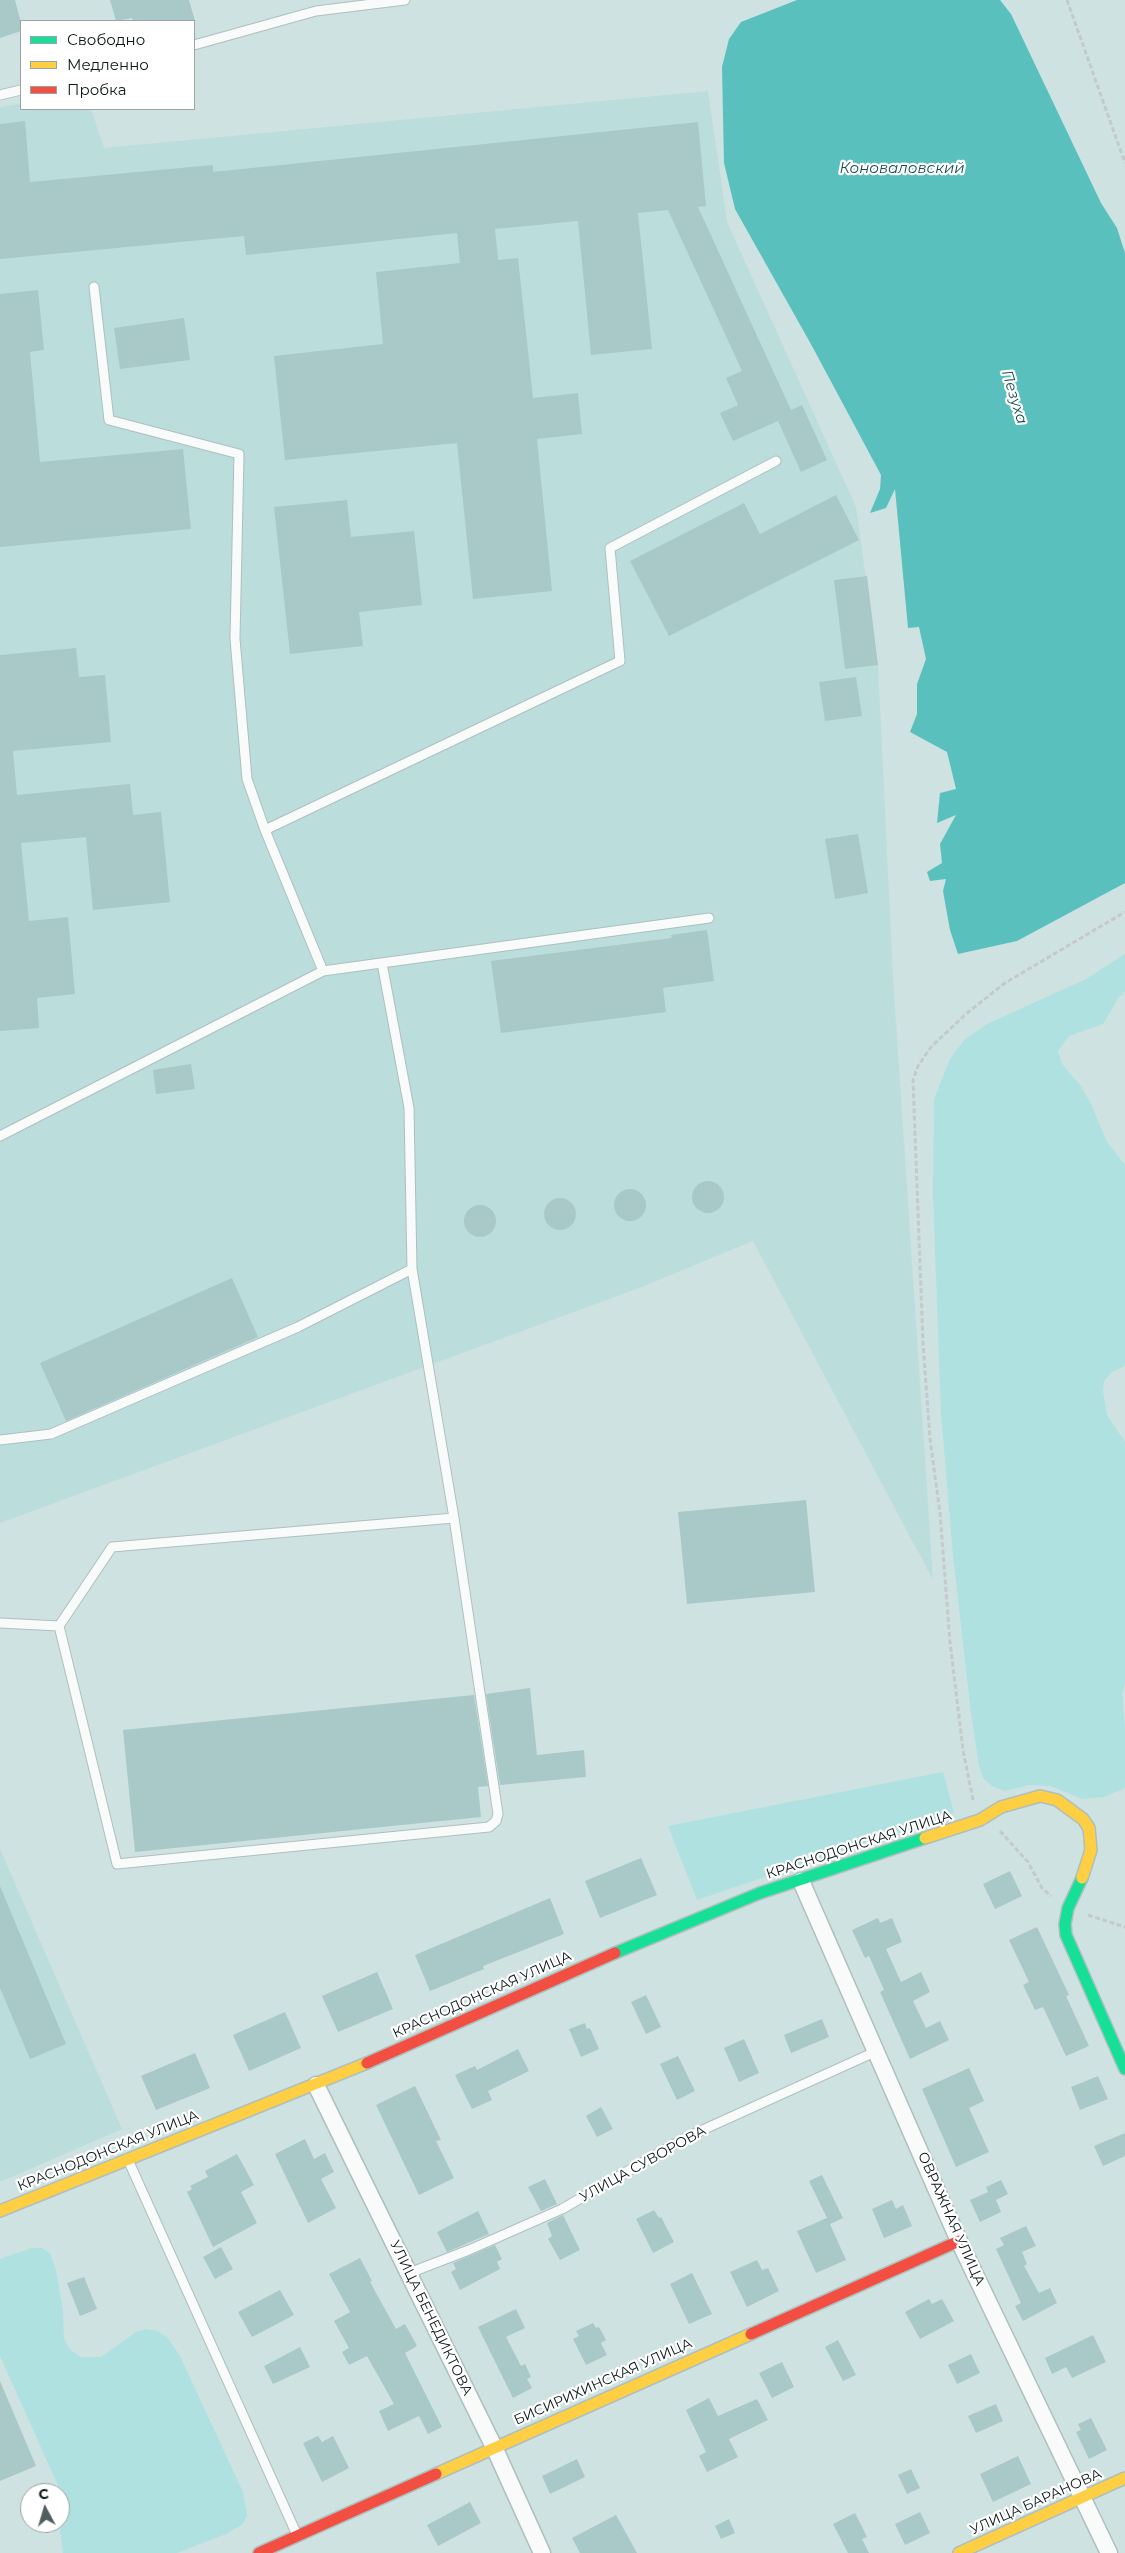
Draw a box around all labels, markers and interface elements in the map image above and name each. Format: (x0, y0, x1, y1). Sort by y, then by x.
legend (20, 20, 195, 110)
text: Свободно (67, 30, 145, 49)
text: Медленно (67, 55, 149, 74)
text: Пробка (67, 80, 126, 99)
water label: Коноваловский (839, 160, 965, 178)
water label: Пезуха (997, 368, 1031, 426)
street label: КРАСНОДОНСКАЯ УЛИЦА (764, 1807, 954, 1883)
street label: КРАСНОДОНСКАЯ УЛИЦА (390, 1948, 574, 2042)
street label: КРАСНОДОНСКАЯ УЛИЦА (15, 2107, 201, 2195)
street label: УЛИЦА СУВОРОВА (577, 2122, 709, 2206)
street label: ОВРАЖНАЯ УЛИЦА (914, 2150, 988, 2288)
street label: УЛИЦА БЕНЕДИКТОВА (386, 2238, 476, 2398)
street label: БИСИРИХИНСКАЯ УЛИЦА (511, 2335, 695, 2429)
street label: УЛИЦА БАРАНОВА (968, 2465, 1104, 2539)
north arrow (20, 2483, 70, 2533)
text: С (38, 2485, 50, 2504)

